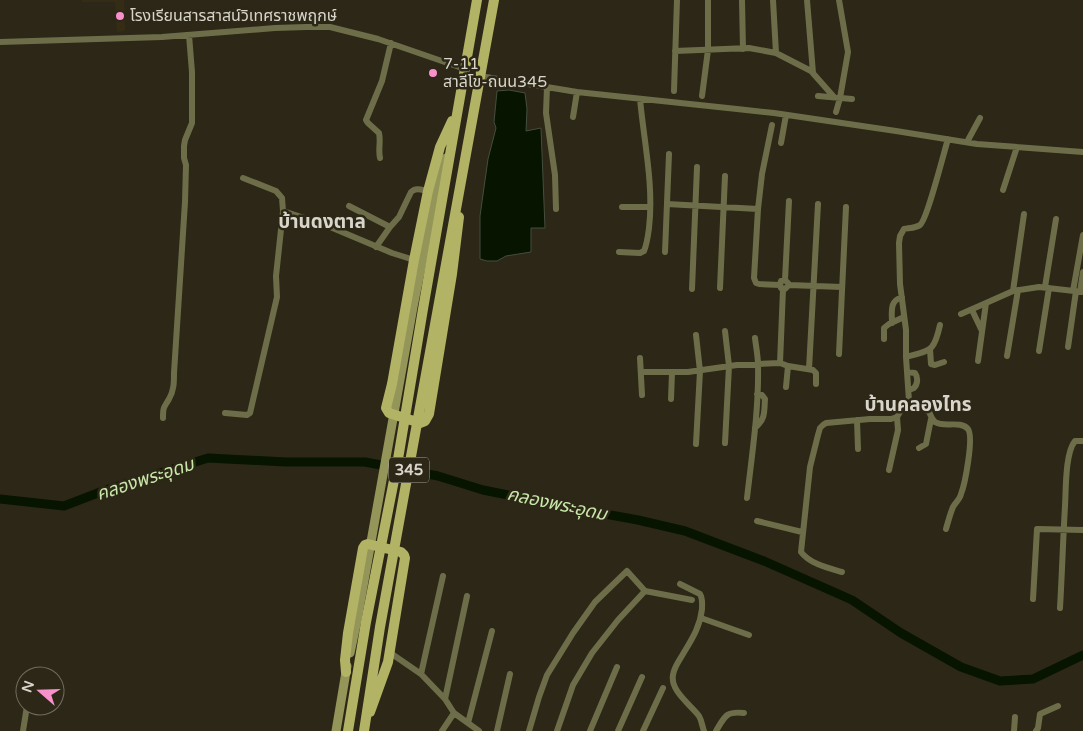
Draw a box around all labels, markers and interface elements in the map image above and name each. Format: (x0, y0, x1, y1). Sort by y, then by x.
place label: โรงเรียนสารสาสน์วิเทศราชพฤกษ์ (130, 6, 337, 26)
marker: โรงเรียนสารสาสน์วิเทศราชพฤกษ์ (114, 10, 126, 22)
place label: 7-11 สาลีโข-ถนน345 (443, 54, 547, 92)
marker: 7-11 สาลีโข-ถนน345 (427, 67, 439, 79)
district label: บ้านดงตาล (278, 211, 366, 233)
district label: บ้านคลองไทร (864, 394, 972, 416)
water label: คลองพระอุดม (93, 452, 198, 505)
road number: 345 (389, 458, 429, 482)
water label: คลองพระอุดม (505, 483, 611, 526)
north arrow (15, 666, 65, 716)
text: N (18, 679, 38, 695)

